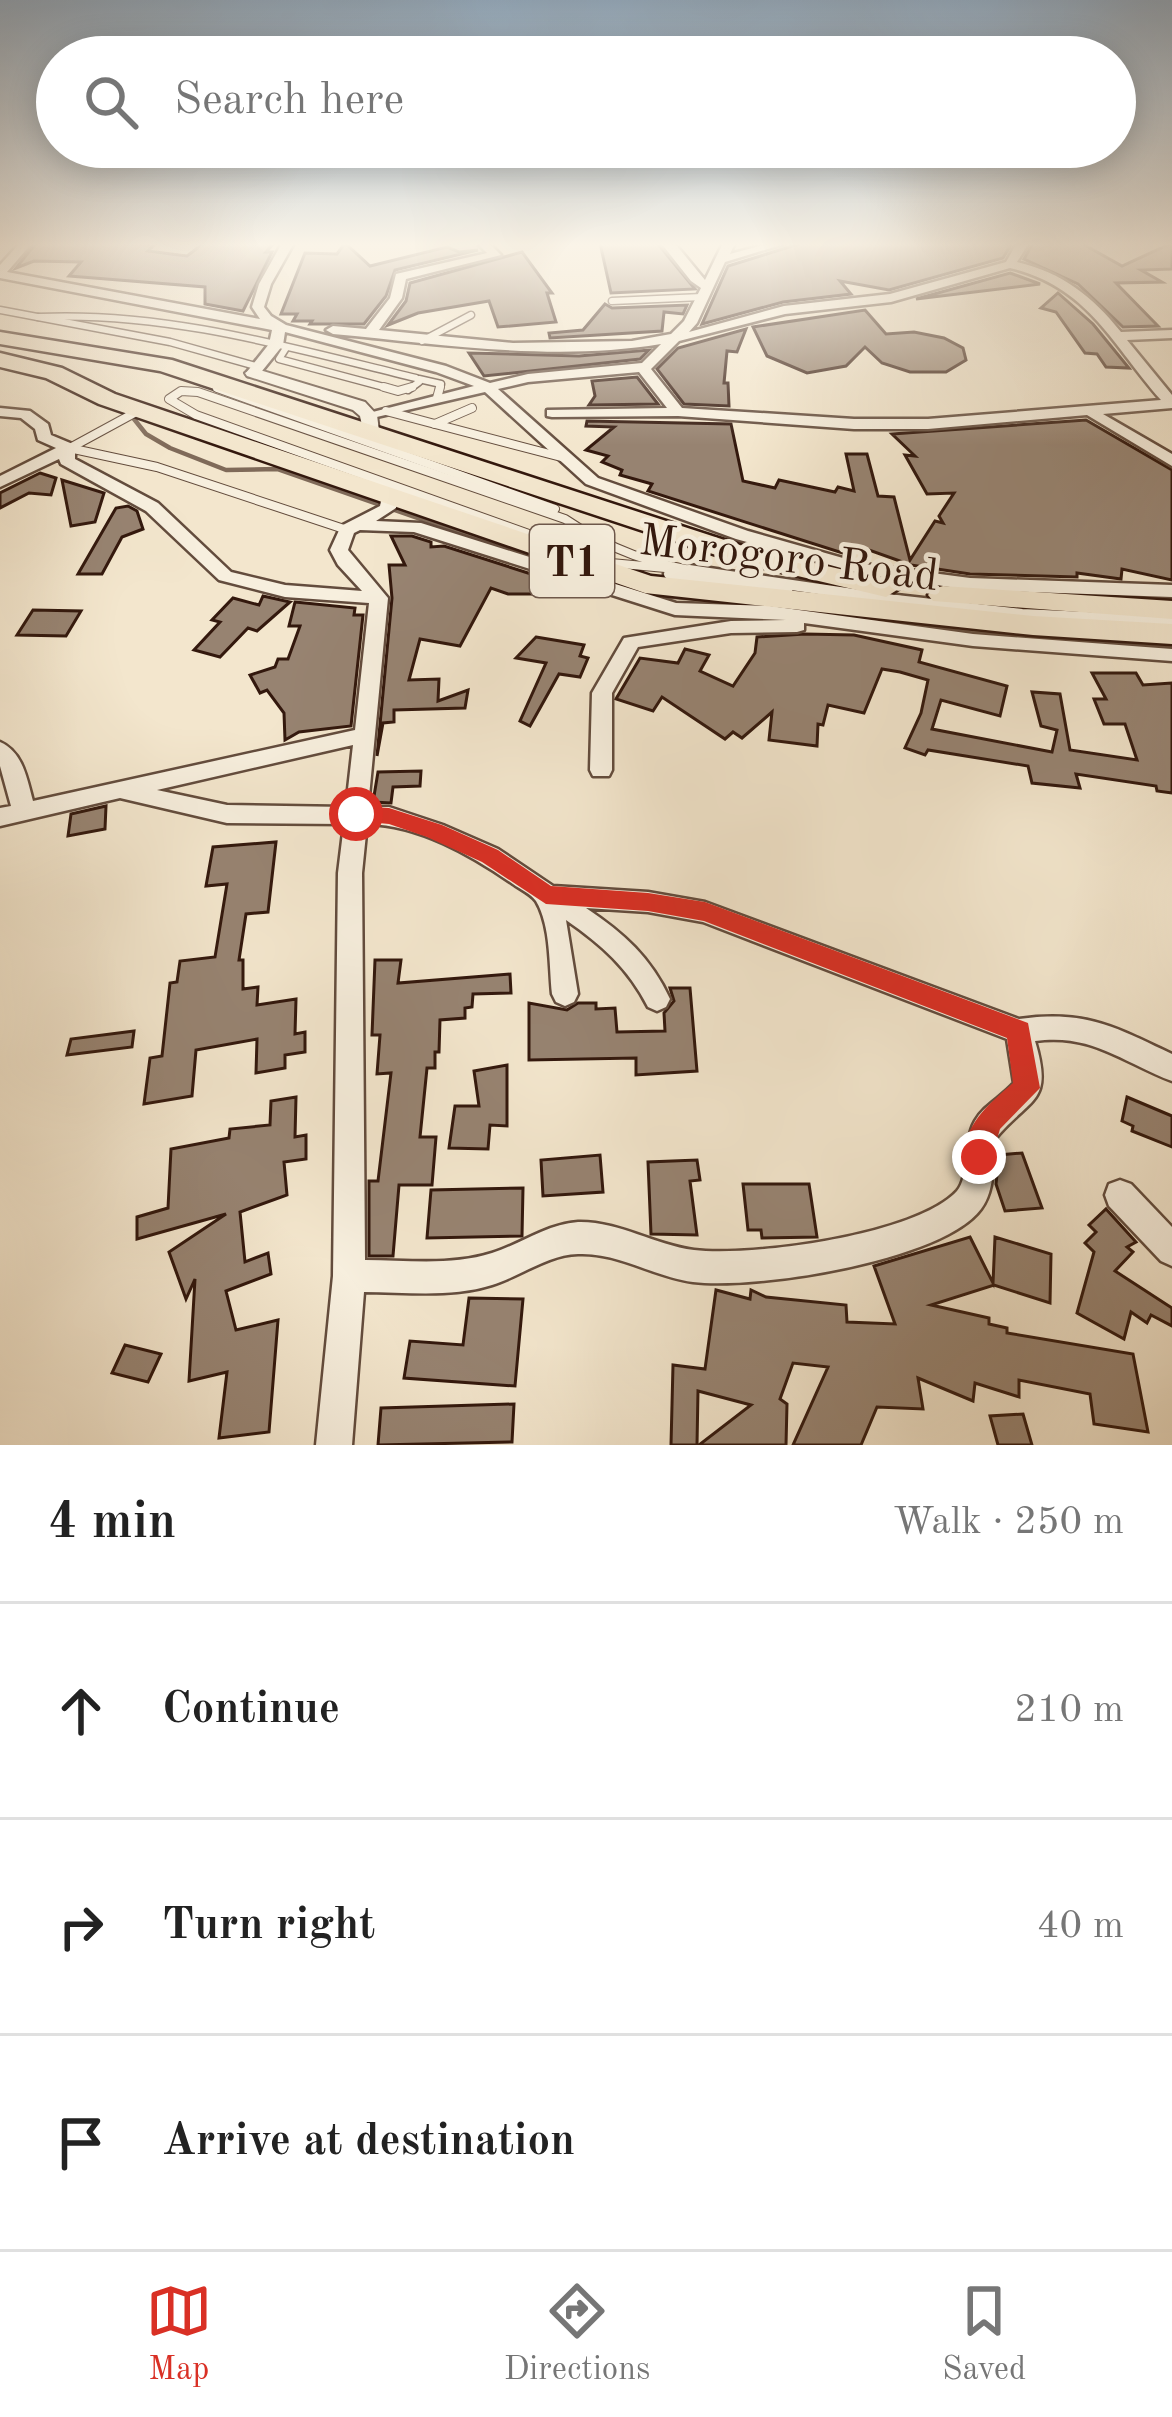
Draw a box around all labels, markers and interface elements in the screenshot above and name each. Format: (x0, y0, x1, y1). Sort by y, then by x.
search box (36, 36, 1136, 168)
icon: search (78, 69, 144, 135)
text: Search here (174, 79, 404, 124)
street label: Morogoro Road (636, 520, 941, 601)
road number: T1 (530, 525, 614, 597)
route start (329, 787, 383, 841)
route end (952, 1130, 1006, 1184)
text: 4 min (48, 1498, 176, 1549)
text: Walk · 250 m (893, 1503, 1124, 1542)
icon: ahead (48, 1678, 114, 1744)
text: Continue (162, 1688, 340, 1733)
text: 210 m (1014, 1691, 1124, 1730)
icon: right (48, 1894, 114, 1960)
text: Turn right (162, 1904, 375, 1949)
text: 40 m (1037, 1907, 1124, 1946)
icon: arrive (48, 2110, 114, 2176)
text: Arrive at destination (162, 2120, 575, 2165)
tab: Map (146, 2278, 212, 2391)
tab: Directions (504, 2278, 650, 2391)
tab: Saved (942, 2278, 1026, 2391)

